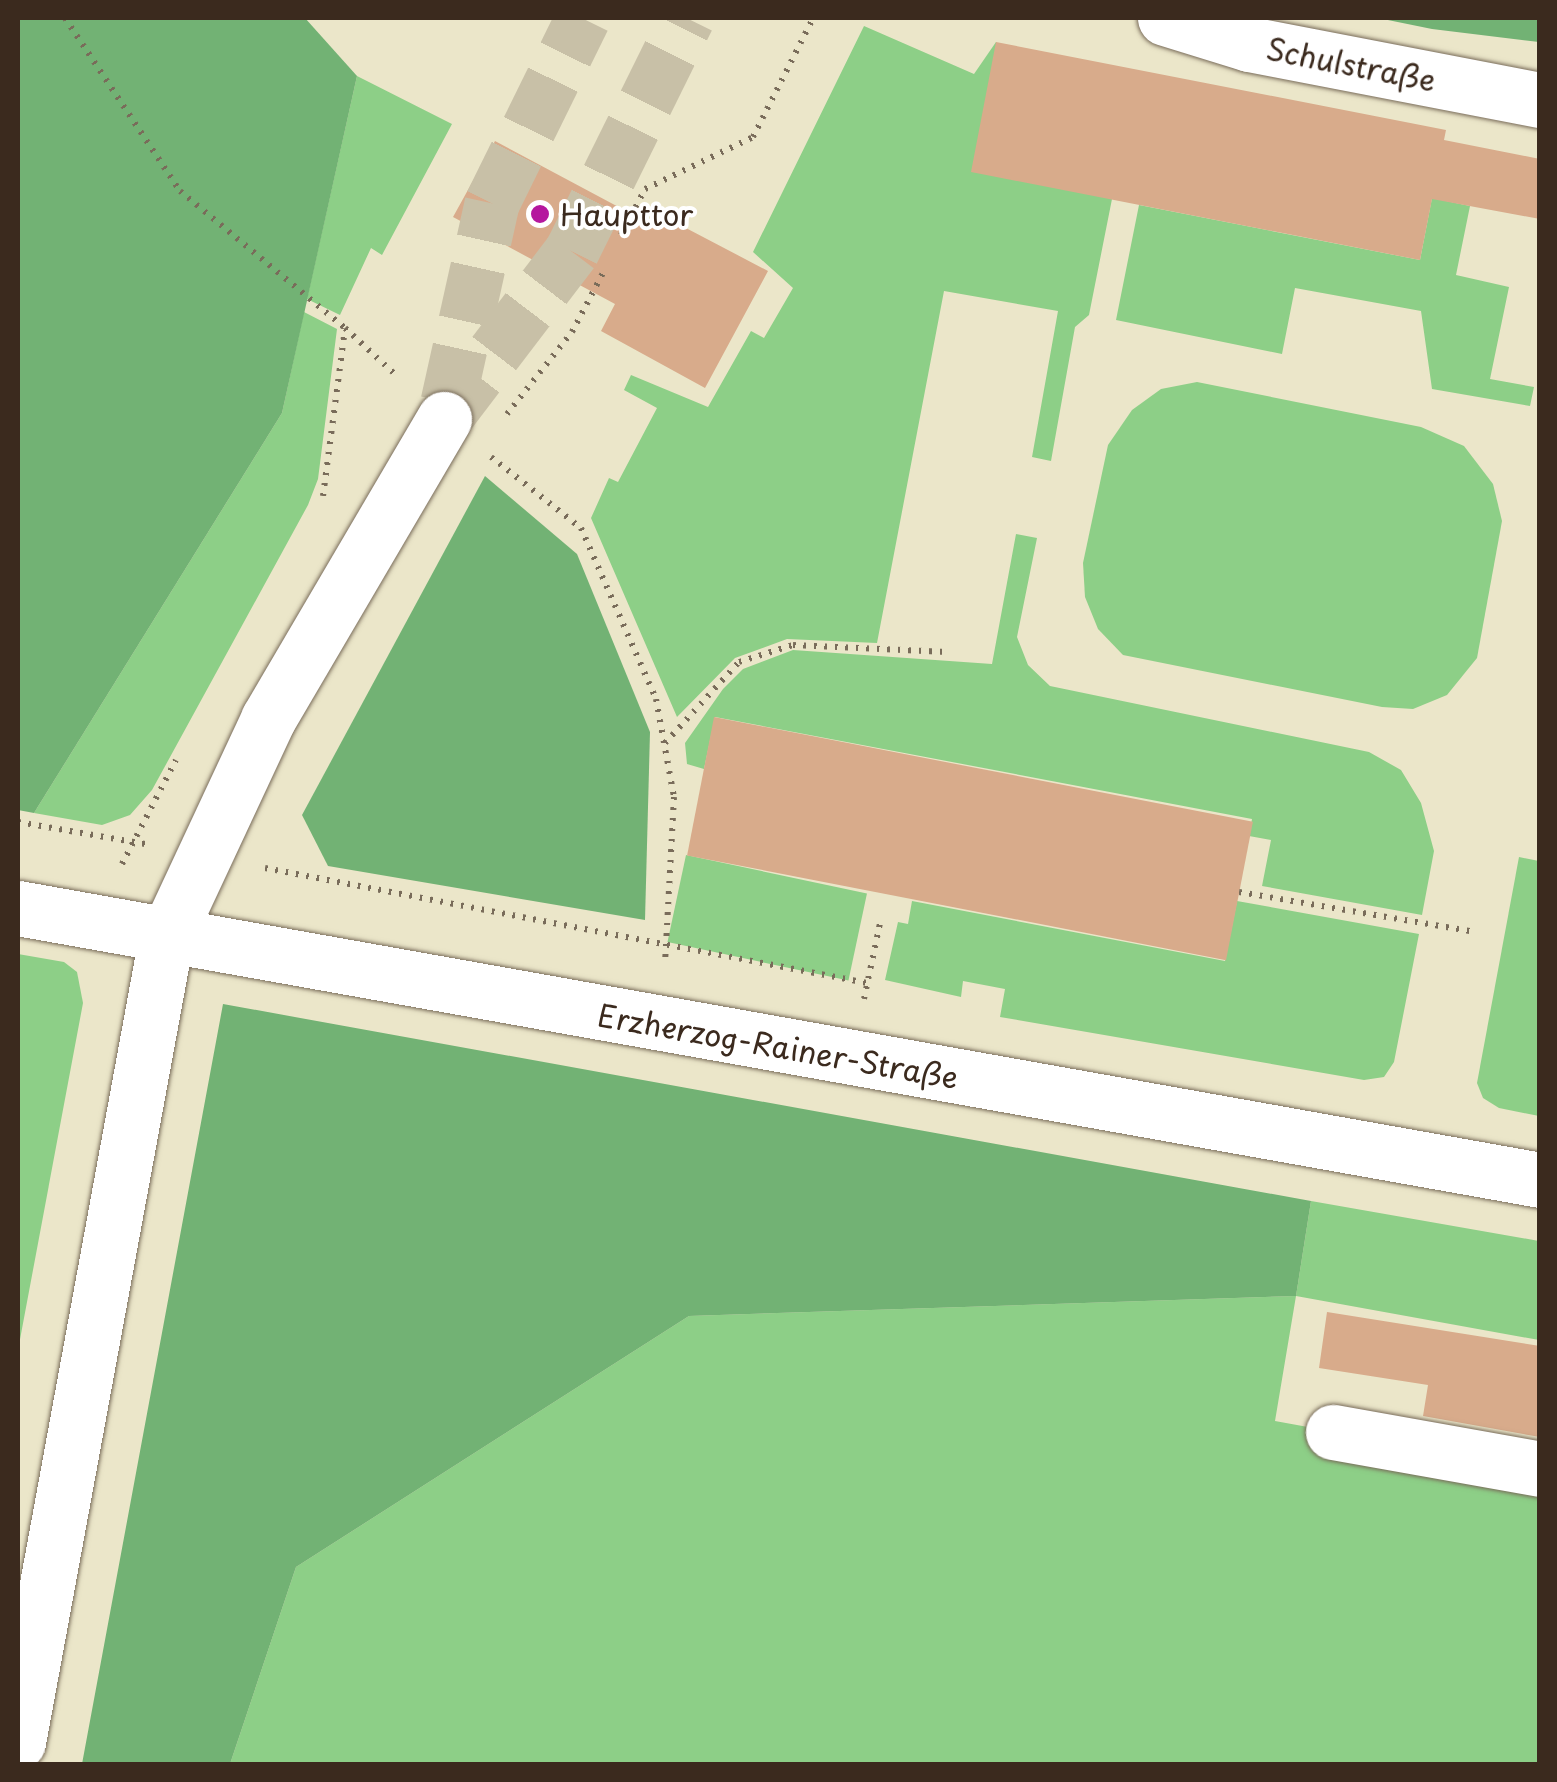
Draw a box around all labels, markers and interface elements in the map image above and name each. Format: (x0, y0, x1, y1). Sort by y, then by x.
street label: Schulstraße (1263, 30, 1439, 98)
place label: Haupttor (560, 196, 693, 232)
marker: Haupttor (529, 203, 551, 225)
street label: Erzherzog-Rainer-Straße (595, 997, 961, 1095)

